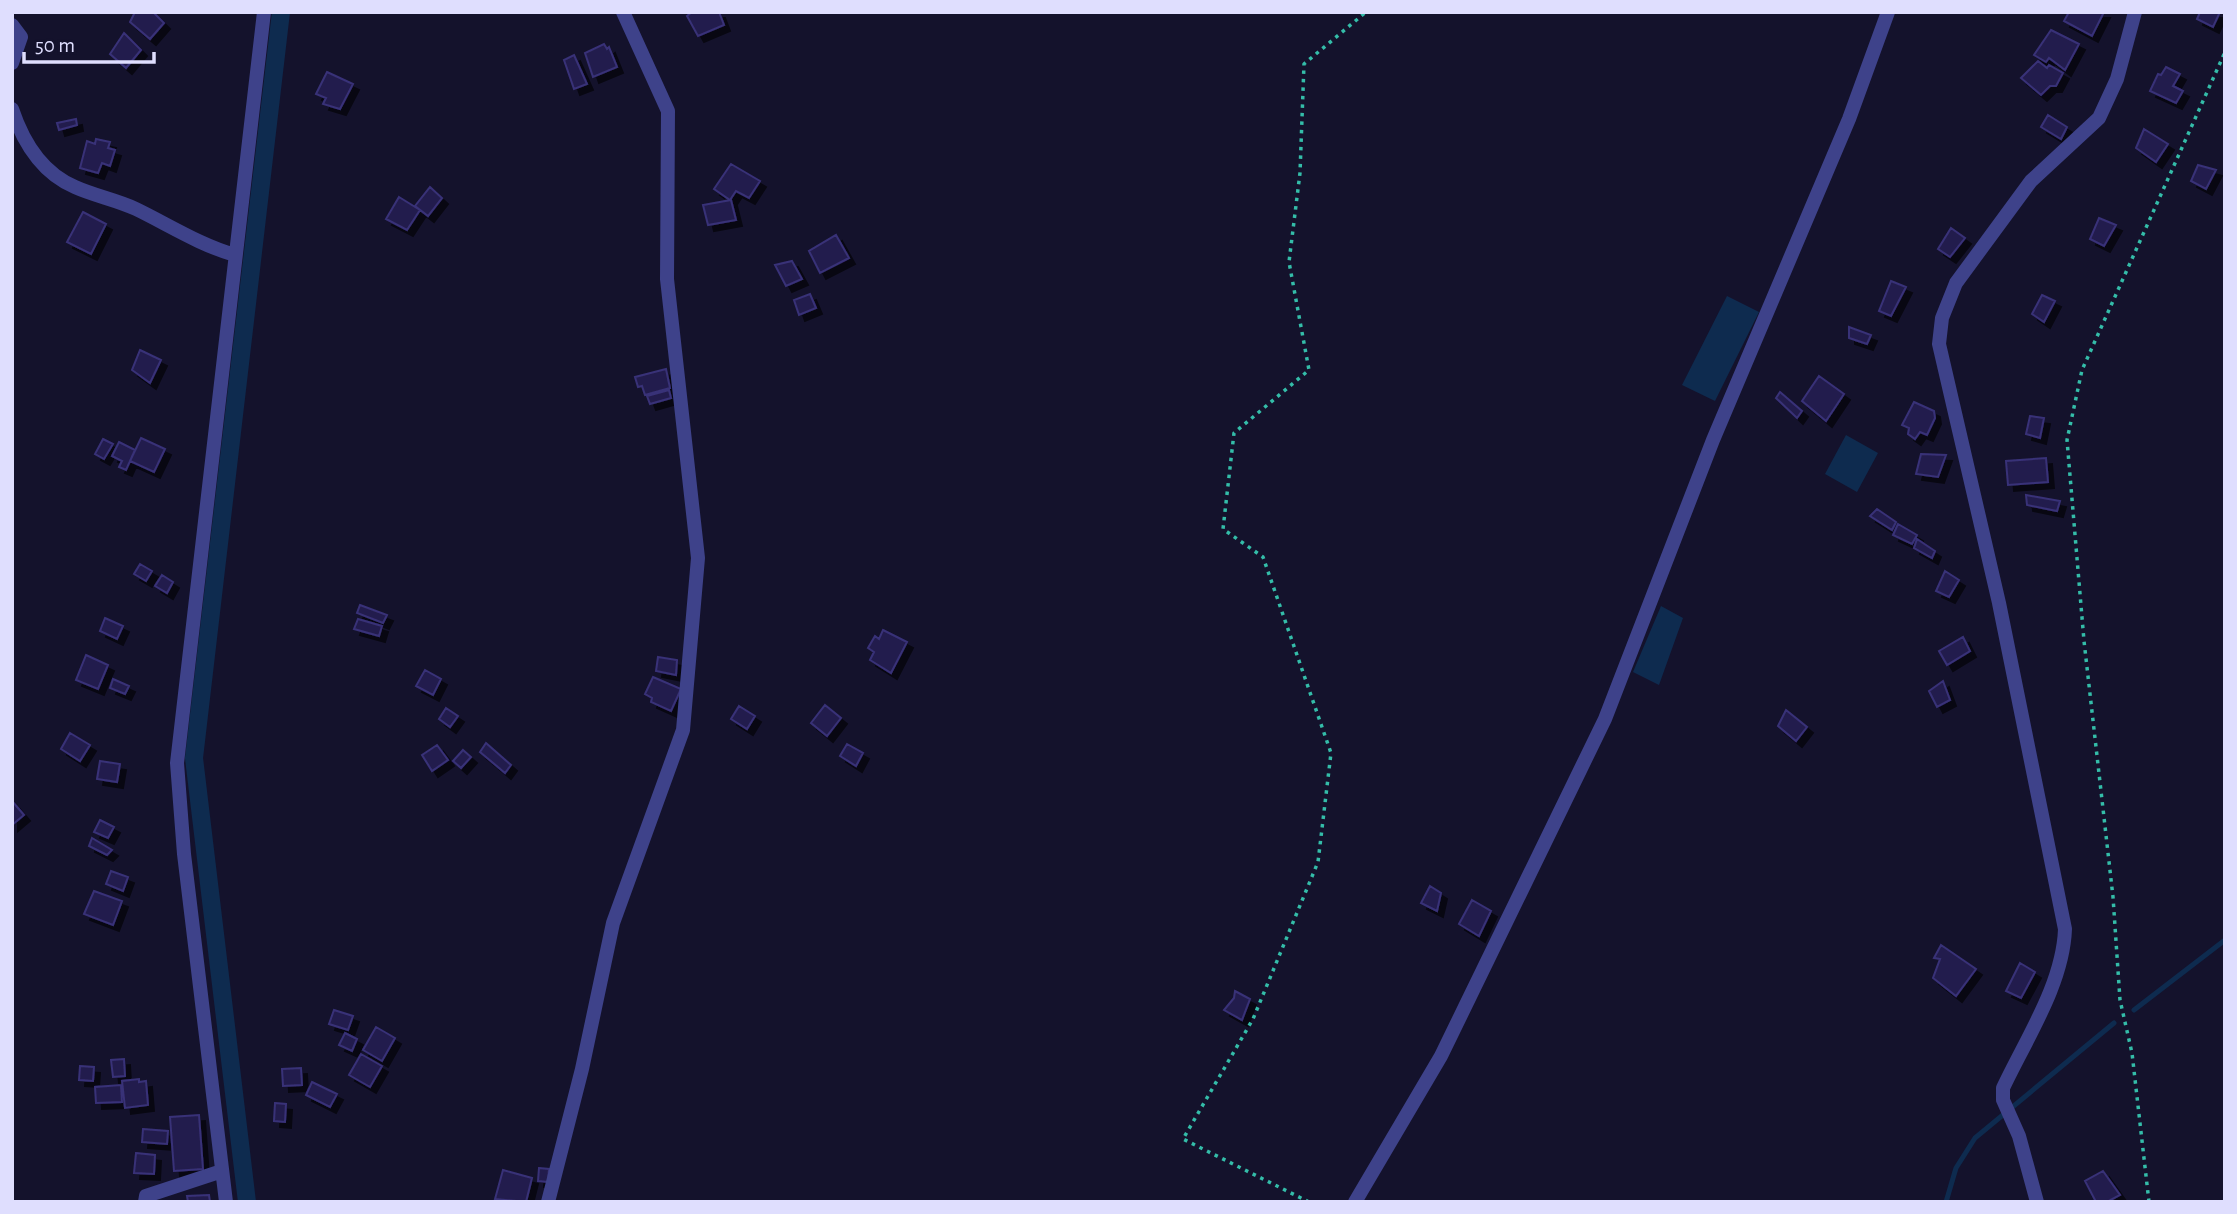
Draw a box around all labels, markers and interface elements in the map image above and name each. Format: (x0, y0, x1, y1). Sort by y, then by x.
scale bar (24, 21, 154, 65)
text: 50 m (35, 35, 75, 56)

